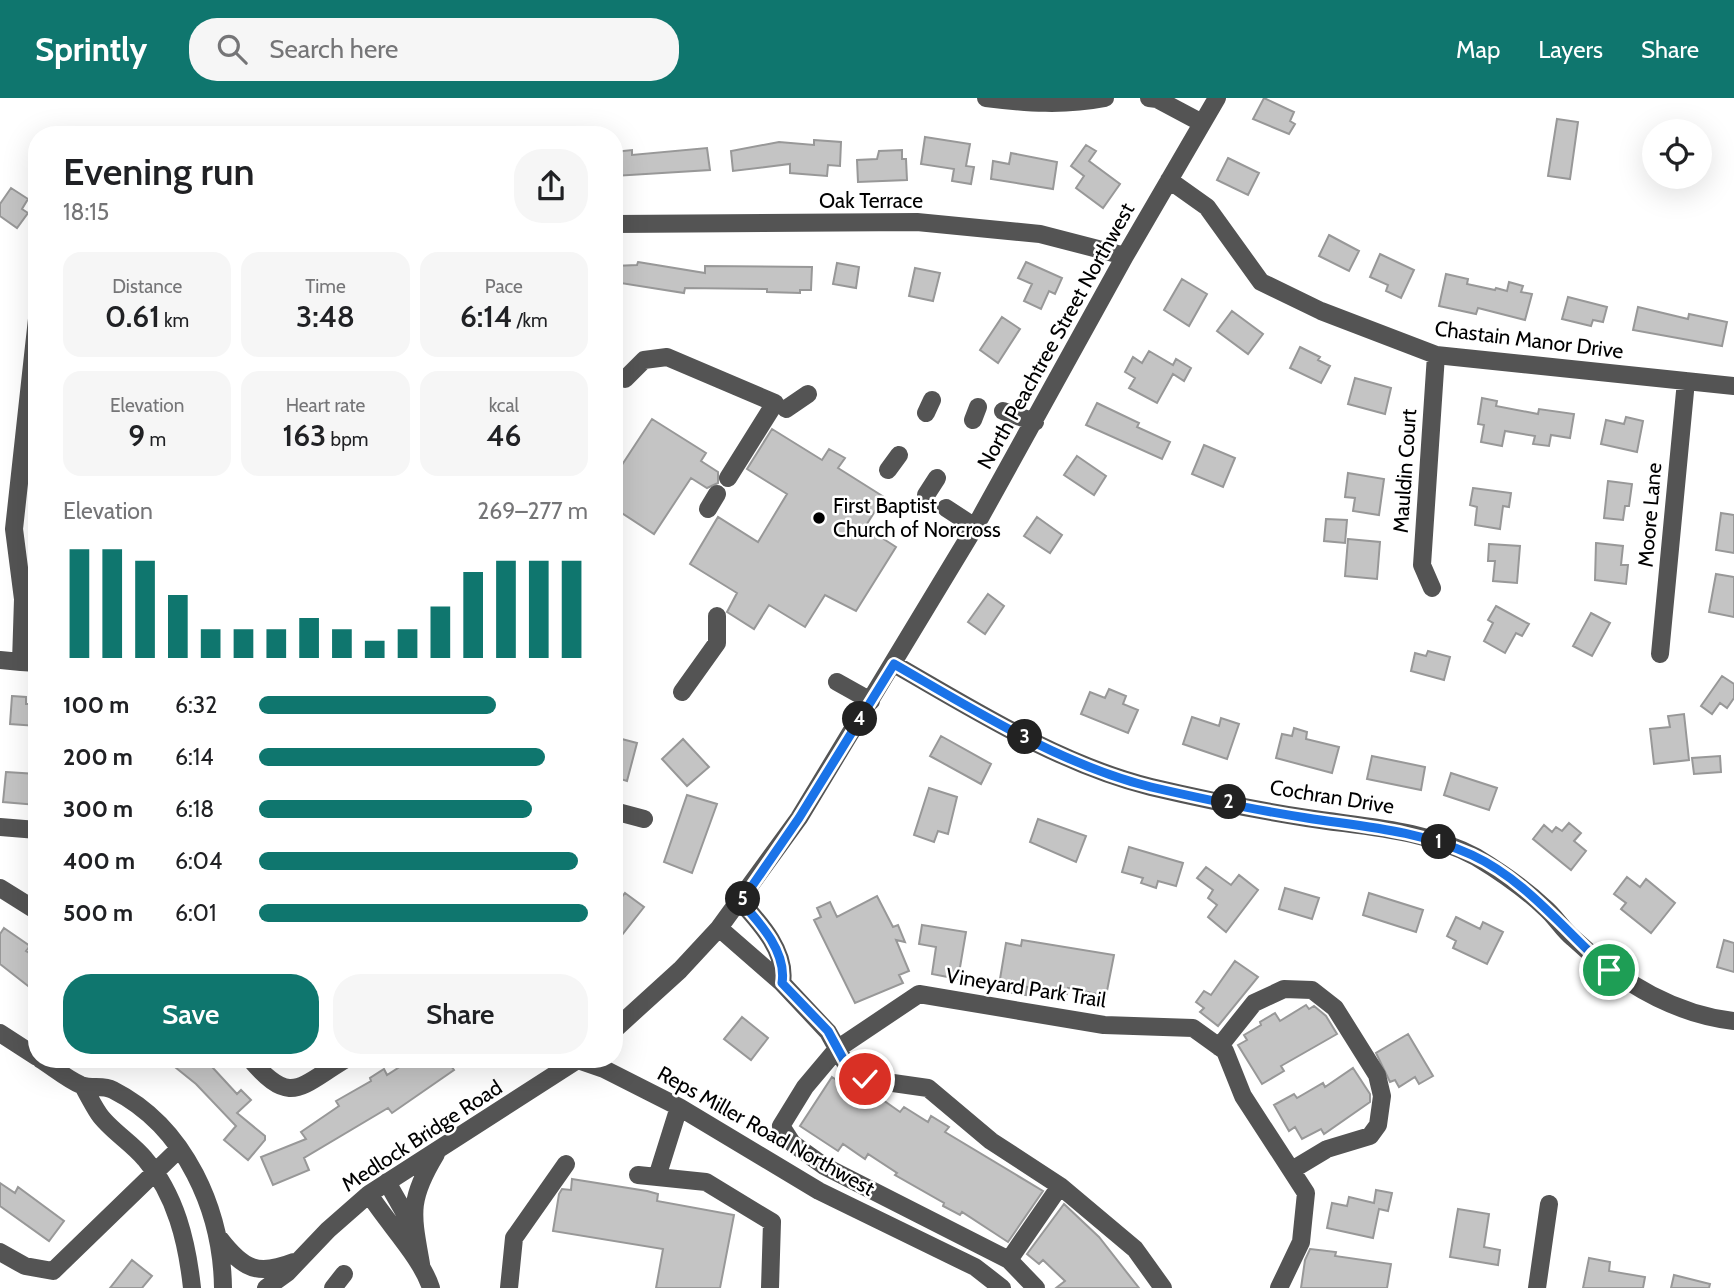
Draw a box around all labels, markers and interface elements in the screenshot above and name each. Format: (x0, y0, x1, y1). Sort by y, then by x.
search box (189, 18, 679, 81)
text: Sprintly (35, 29, 147, 69)
icon: search (213, 30, 251, 68)
text: Search here (269, 33, 398, 65)
text: Map (1456, 35, 1500, 64)
text: Layers (1538, 35, 1603, 64)
text: Share (1641, 35, 1699, 64)
map controls (1642, 119, 1712, 189)
button: locate (1642, 119, 1712, 189)
text: Evening run (63, 148, 255, 195)
button: share (514, 149, 588, 223)
street label: Oak Terrace (819, 188, 923, 213)
text: 18:15 (63, 198, 109, 226)
street label: North Peachtree Street Northwest (972, 198, 1139, 473)
text: Distance (112, 275, 182, 298)
text: Time (305, 275, 346, 298)
text: Pace (485, 275, 523, 298)
text: 0.61 (105, 298, 160, 335)
text: 3:48 (296, 298, 355, 335)
text: 6:14 (460, 298, 512, 335)
text: km (160, 309, 189, 332)
text: /km (512, 309, 548, 332)
street label: Chastain Manor Drive (1433, 316, 1625, 364)
text: Elevation (110, 394, 184, 417)
text: Heart rate (286, 394, 365, 417)
text: kcal (489, 394, 519, 417)
street label: Mauldin Court (1388, 408, 1421, 534)
text: 9 (128, 417, 145, 454)
text: 163 (283, 417, 326, 454)
text: 46 (486, 417, 521, 454)
text: m (145, 428, 166, 451)
text: bpm (326, 428, 368, 451)
street label: Moore Lane (1632, 461, 1667, 568)
place label: First Baptist Church of Norcross (833, 493, 1001, 542)
text: Elevation (63, 497, 153, 525)
text: 269–277 m (477, 497, 588, 525)
marker: First Baptist Church of Norcross (811, 510, 827, 526)
text: 100 m (63, 691, 129, 719)
text: 6:32 (175, 691, 217, 719)
pin: 4 (842, 702, 878, 736)
text: 4 (854, 707, 865, 730)
pin: 3 (1007, 720, 1042, 754)
text: 3 (1019, 725, 1030, 748)
text: 200 m (63, 743, 133, 771)
text: 6:14 (175, 743, 214, 771)
street label: Cochran Drive (1268, 774, 1396, 819)
pin: 2 (1212, 784, 1246, 820)
text: 2 (1223, 790, 1234, 813)
text: 300 m (63, 795, 133, 823)
text: 6:18 (175, 795, 214, 823)
pin: 1 (1422, 824, 1456, 860)
text: 1 (1435, 830, 1442, 853)
text: 400 m (63, 847, 135, 875)
text: 6:04 (175, 847, 222, 875)
pin: 5 (726, 882, 760, 916)
text: 5 (737, 887, 748, 910)
text: 500 m (63, 899, 133, 927)
text: 6:01 (175, 899, 216, 927)
pin (1579, 940, 1639, 1000)
icon: arrive (1590, 951, 1628, 989)
street label: Vineyard Park Trail (944, 963, 1108, 1013)
button: Save (63, 974, 319, 1054)
button: Share (333, 974, 588, 1054)
pin (835, 1049, 895, 1109)
street label: Reps Miller Road Northwest (653, 1060, 879, 1201)
icon: check (846, 1060, 884, 1098)
street label: Medlock Bridge Road (337, 1074, 506, 1197)

